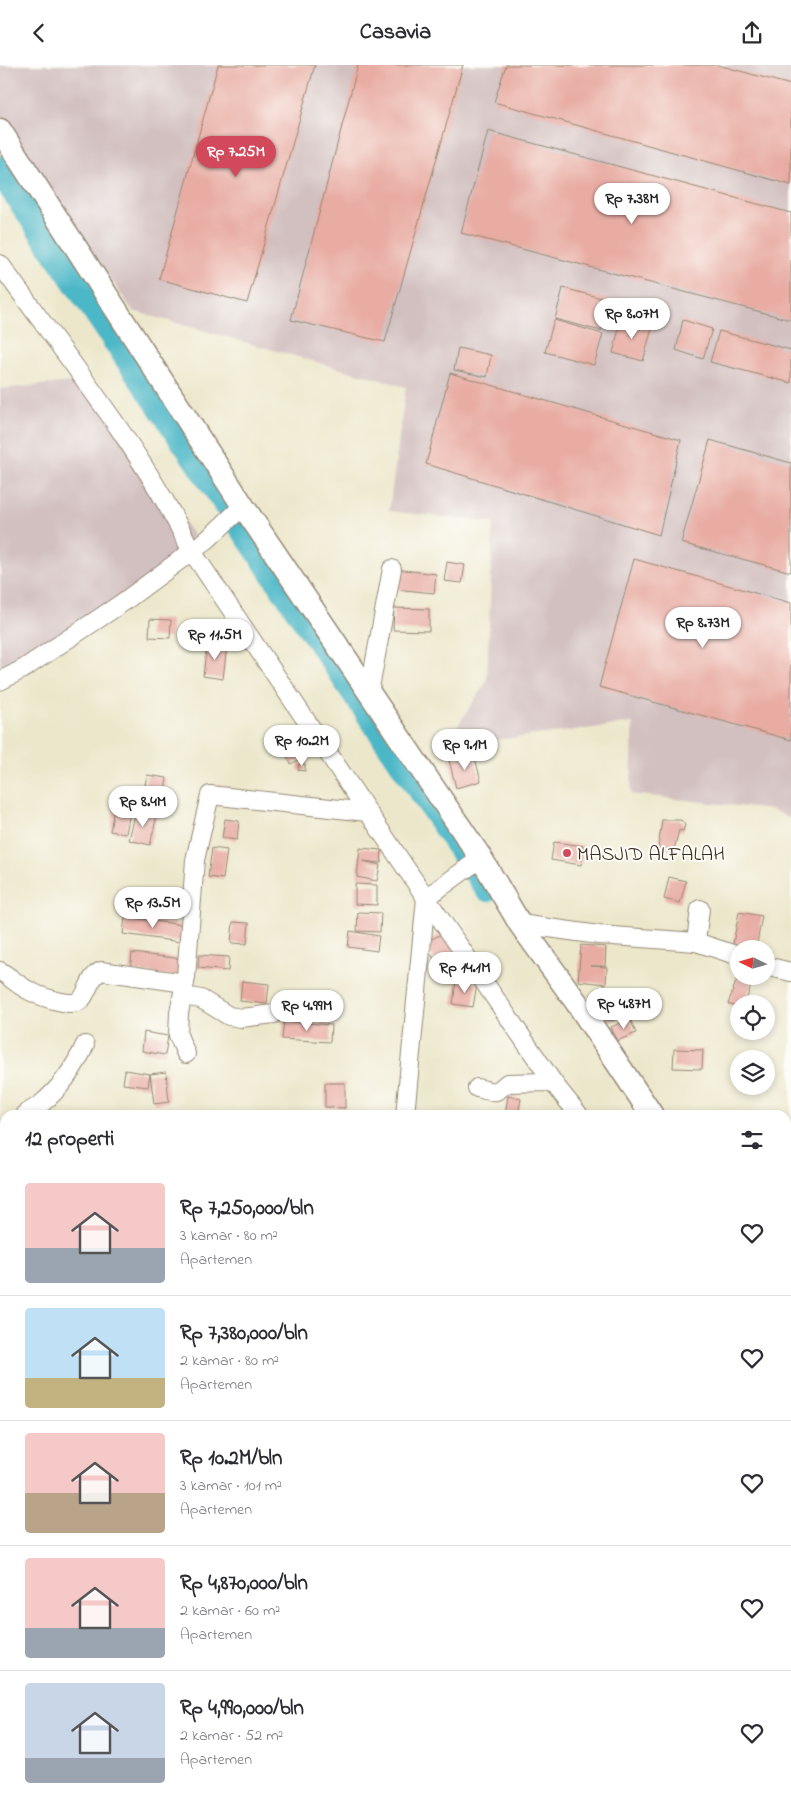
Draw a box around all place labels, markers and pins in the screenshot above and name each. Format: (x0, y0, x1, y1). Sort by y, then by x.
pin: Rp 7.25M (184, 135, 288, 178)
pin: Rp 7.38M (580, 183, 684, 225)
pin: Rp 8.07M (580, 297, 684, 340)
pin: Rp 8.73M (651, 607, 755, 649)
pin: Rp 11.5M (163, 619, 267, 661)
pin: Rp 10.2M (250, 725, 354, 767)
pin: Rp 9.1M (419, 729, 511, 771)
pin: Rp 8.4M (97, 785, 189, 828)
place label: MASJID ALFALAH (577, 841, 725, 870)
marker: MASJID ALFALAH (561, 847, 573, 859)
pin: Rp 13.5M (101, 887, 205, 929)
pin: Rp 14.1M (413, 951, 517, 994)
pin: Rp 4.87M (572, 987, 676, 1030)
pin: Rp 4.99M (255, 989, 359, 1032)

